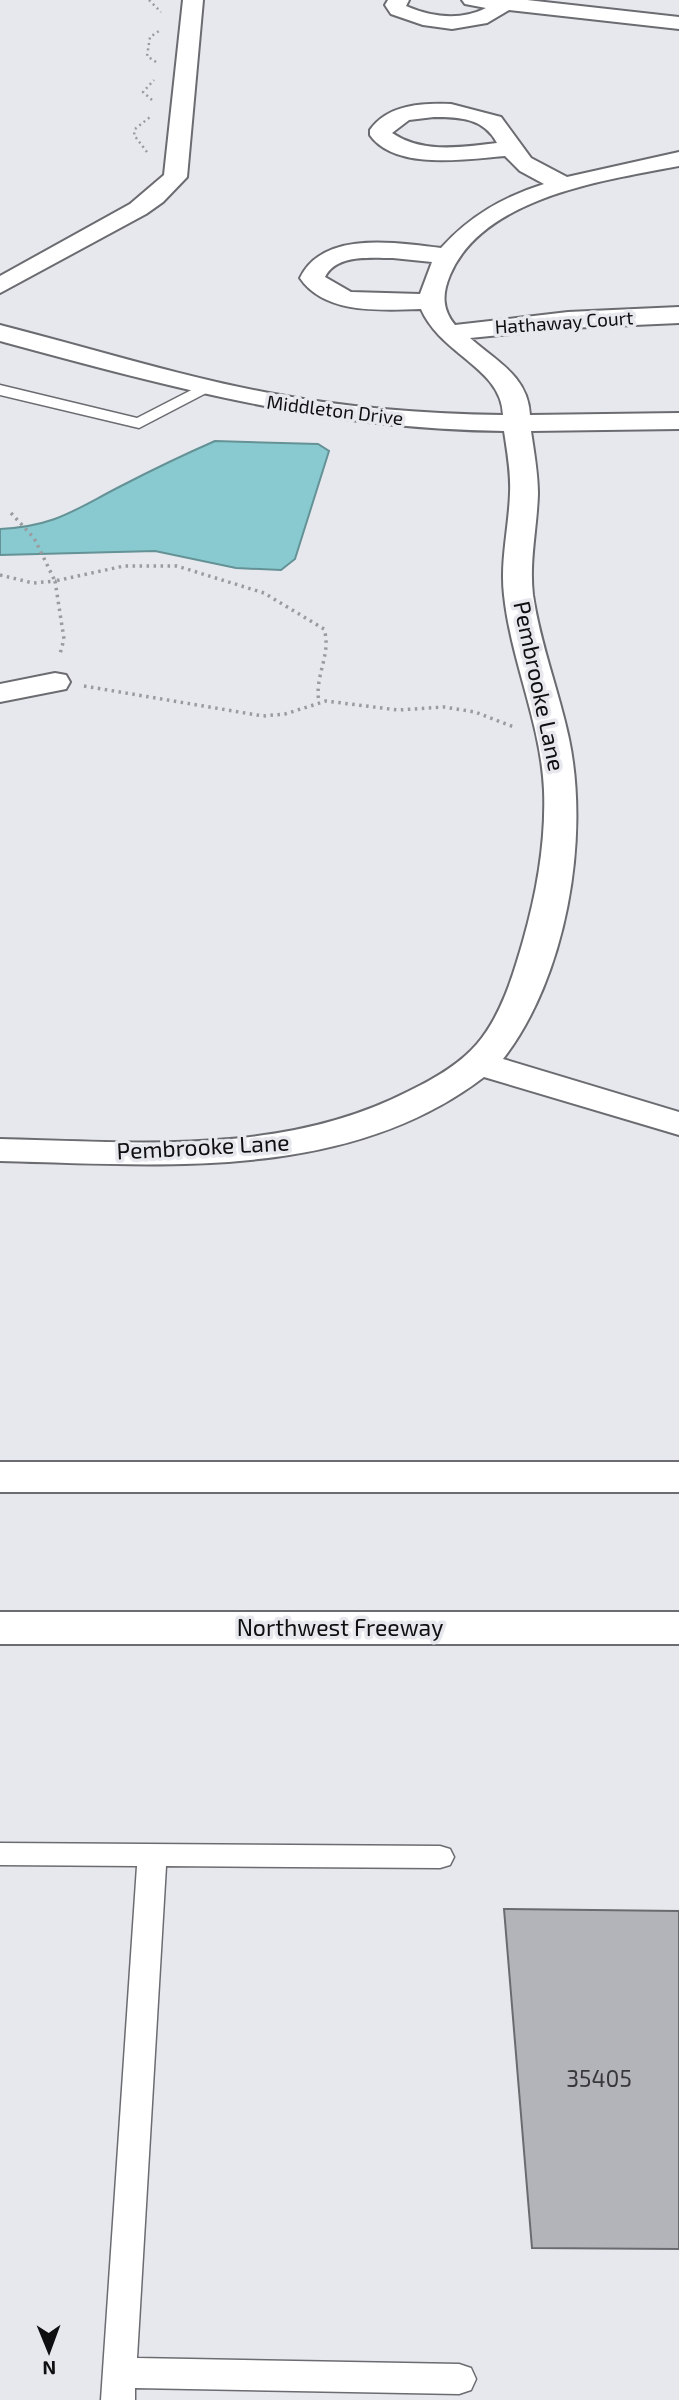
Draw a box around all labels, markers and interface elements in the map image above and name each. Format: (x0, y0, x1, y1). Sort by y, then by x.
street label: Hathaway Court (494, 305, 634, 338)
street label: Middleton Drive (265, 390, 405, 429)
street label: Pembrooke Lane (508, 598, 572, 773)
street label: Pembrooke Lane (116, 1127, 290, 1165)
street label: Northwest Freeway (237, 1613, 443, 1641)
house number: 35405 (566, 2064, 632, 2092)
north arrow (14, 2316, 84, 2386)
text: N (42, 2357, 56, 2380)

